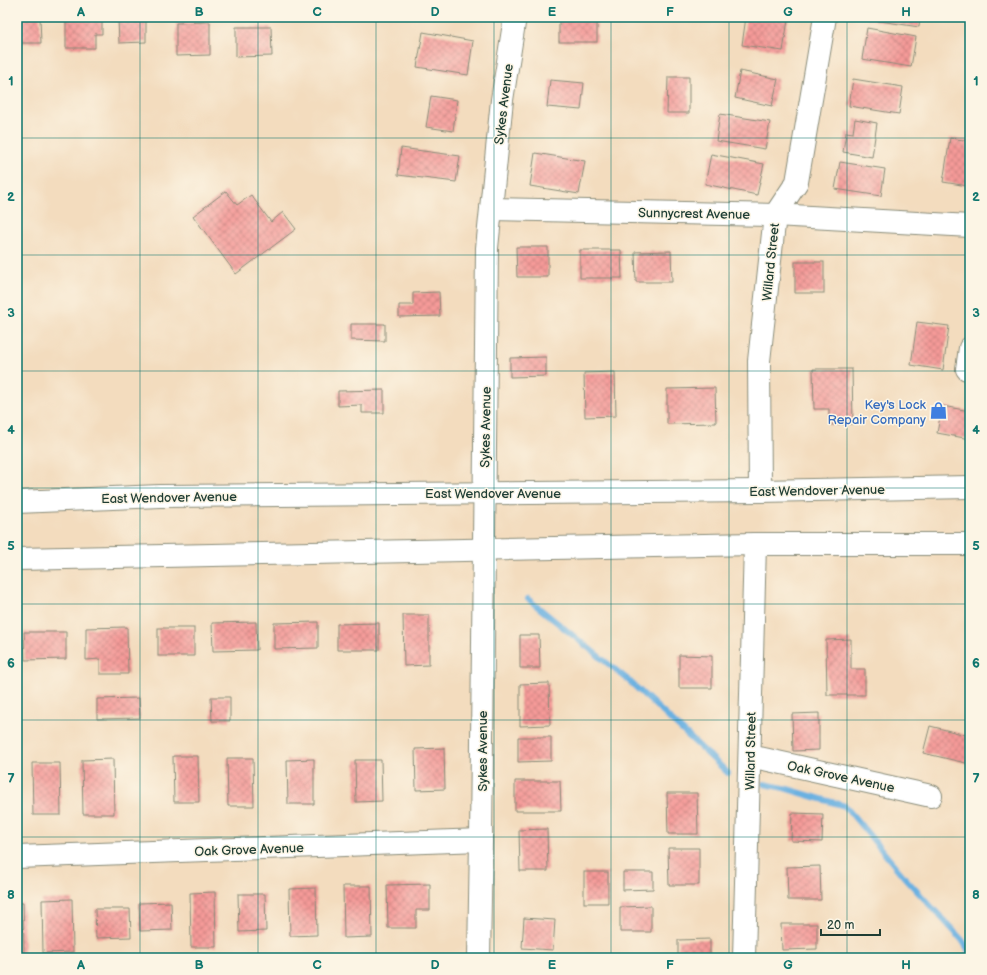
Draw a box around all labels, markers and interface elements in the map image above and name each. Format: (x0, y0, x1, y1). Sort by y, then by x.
text: A (76, 4, 85, 20)
text: B (194, 4, 204, 20)
text: C (312, 4, 322, 20)
text: D (430, 4, 440, 20)
text: E (548, 4, 557, 20)
text: F (666, 4, 674, 20)
text: G (783, 4, 793, 20)
text: H (901, 4, 911, 20)
street label: Sykes Avenue (491, 63, 517, 145)
text: 1 (8, 73, 14, 89)
text: 1 (973, 73, 979, 89)
text: 2 (7, 189, 15, 205)
text: 2 (972, 189, 980, 205)
street label: Sunnycrest Avenue (638, 205, 750, 223)
street label: Willard Street (759, 222, 783, 302)
text: 3 (7, 305, 15, 321)
text: 3 (972, 305, 980, 321)
street label: Sykes Avenue (477, 386, 495, 468)
place label: Key's Lock Repair Company (827, 397, 927, 428)
shop icon: Key's Lock Repair Company (929, 401, 949, 421)
text: 4 (7, 422, 15, 438)
text: 4 (972, 422, 980, 438)
street label: East Wendover Avenue (749, 482, 885, 500)
street label: East Wendover Avenue (425, 486, 561, 502)
street label: East Wendover Avenue (101, 489, 237, 507)
text: 5 (7, 538, 15, 554)
text: 5 (972, 538, 980, 554)
text: 6 (7, 655, 15, 671)
text: 6 (972, 655, 980, 671)
street label: Sykes Avenue (475, 710, 491, 792)
street label: Willard Street (742, 712, 760, 790)
street label: Oak Grove Avenue (786, 758, 896, 796)
text: 7 (7, 771, 15, 787)
text: 7 (972, 771, 980, 787)
street label: Oak Grove Avenue (194, 840, 304, 860)
text: 8 (7, 887, 15, 903)
text: 8 (972, 887, 980, 903)
scale bar (821, 911, 880, 937)
text: 20 m (827, 918, 854, 933)
text: A (76, 957, 85, 973)
text: B (194, 957, 204, 973)
text: C (312, 957, 322, 973)
text: D (430, 957, 440, 973)
text: E (548, 957, 557, 973)
text: F (666, 957, 674, 973)
text: G (783, 957, 793, 973)
text: H (901, 957, 911, 973)

